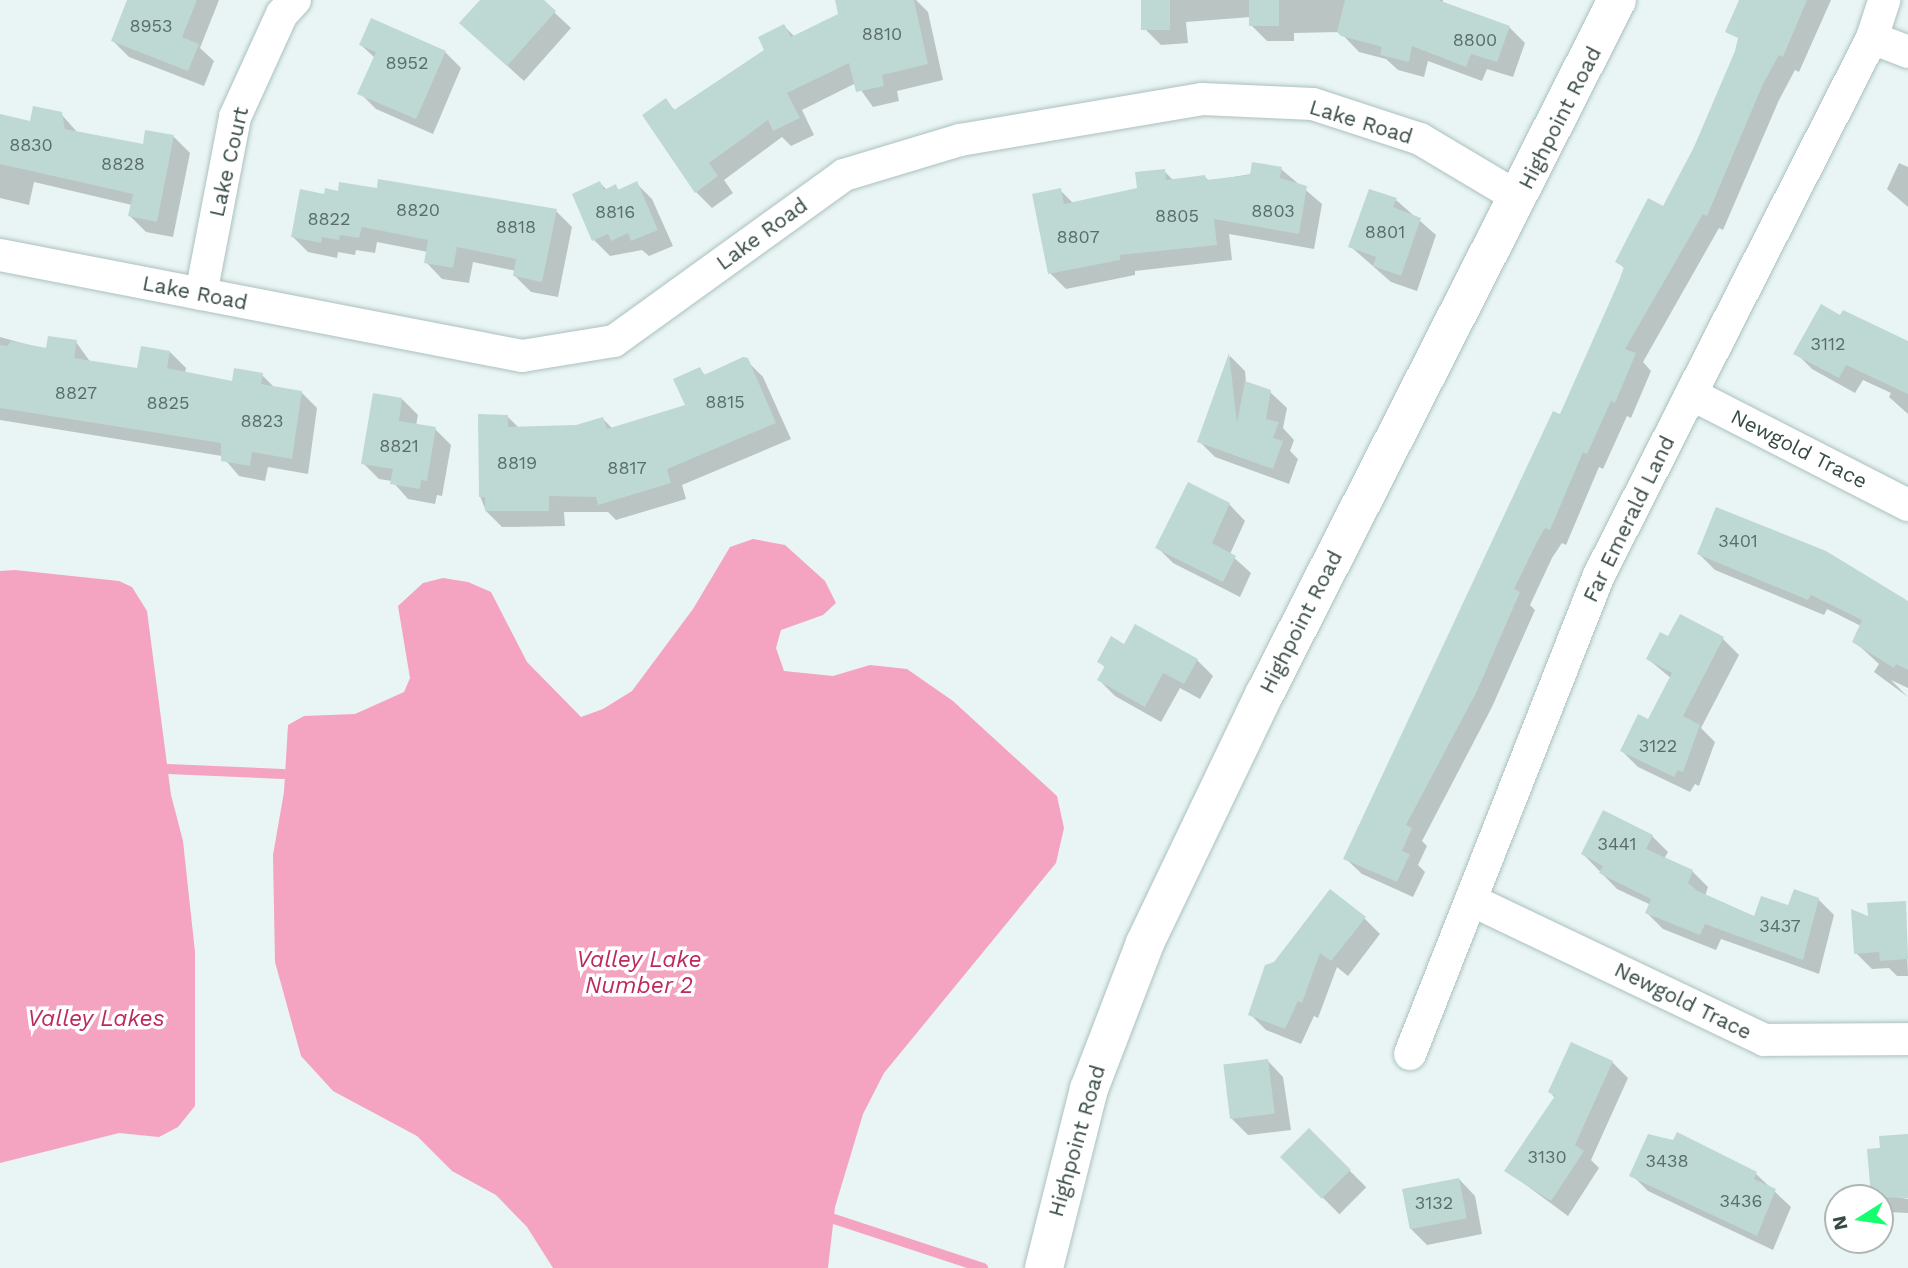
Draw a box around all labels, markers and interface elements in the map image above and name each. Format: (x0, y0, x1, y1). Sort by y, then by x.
house number: 8953 (129, 15, 173, 37)
house number: 8810 (862, 23, 902, 45)
house number: 8800 (1453, 29, 1497, 51)
street label: Highpoint Road (1513, 43, 1607, 193)
house number: 8952 (385, 52, 429, 74)
street label: Lake Road (1306, 94, 1416, 150)
street label: Lake Court (204, 105, 254, 219)
house number: 8830 (9, 134, 53, 156)
house number: 8828 (101, 153, 145, 175)
street label: Lake Road (712, 193, 812, 275)
house number: 8820 (396, 199, 440, 221)
house number: 8803 (1251, 200, 1295, 222)
house number: 8816 (595, 201, 635, 223)
house number: 8805 (1155, 205, 1199, 227)
house number: 8822 (307, 208, 351, 230)
house number: 8818 (496, 216, 536, 238)
house number: 8801 (1365, 221, 1405, 243)
house number: 8807 (1056, 226, 1100, 248)
street label: Lake Road (140, 270, 250, 316)
house number: 3112 (1810, 333, 1846, 355)
house number: 8827 (55, 382, 97, 404)
house number: 8815 (705, 391, 745, 413)
house number: 8825 (146, 392, 190, 414)
street label: Newgold Trace (1726, 404, 1872, 494)
house number: 8823 (240, 410, 284, 432)
street label: Far Emerald Land (1578, 432, 1680, 606)
house number: 8821 (379, 435, 419, 457)
house number: 8819 (497, 452, 537, 474)
house number: 8817 (607, 457, 647, 479)
house number: 3401 (1718, 530, 1758, 552)
street label: Highpoint Road (1254, 547, 1348, 697)
house number: 3122 (1639, 735, 1677, 757)
house number: 3441 (1597, 833, 1637, 855)
house number: 3437 (1759, 915, 1801, 937)
water label: Valley Lake Number 2 (576, 946, 702, 1000)
street label: Newgold Trace (1610, 957, 1756, 1045)
water label: Valley Lakes (27, 1005, 165, 1033)
street label: Highpoint Road (1043, 1062, 1111, 1220)
house number: 3130 (1527, 1146, 1567, 1168)
house number: 3438 (1645, 1150, 1689, 1172)
north arrow (1824, 1184, 1894, 1254)
house number: 3436 (1720, 1190, 1762, 1212)
house number: 3132 (1415, 1192, 1453, 1214)
text: N (1827, 1214, 1853, 1232)

